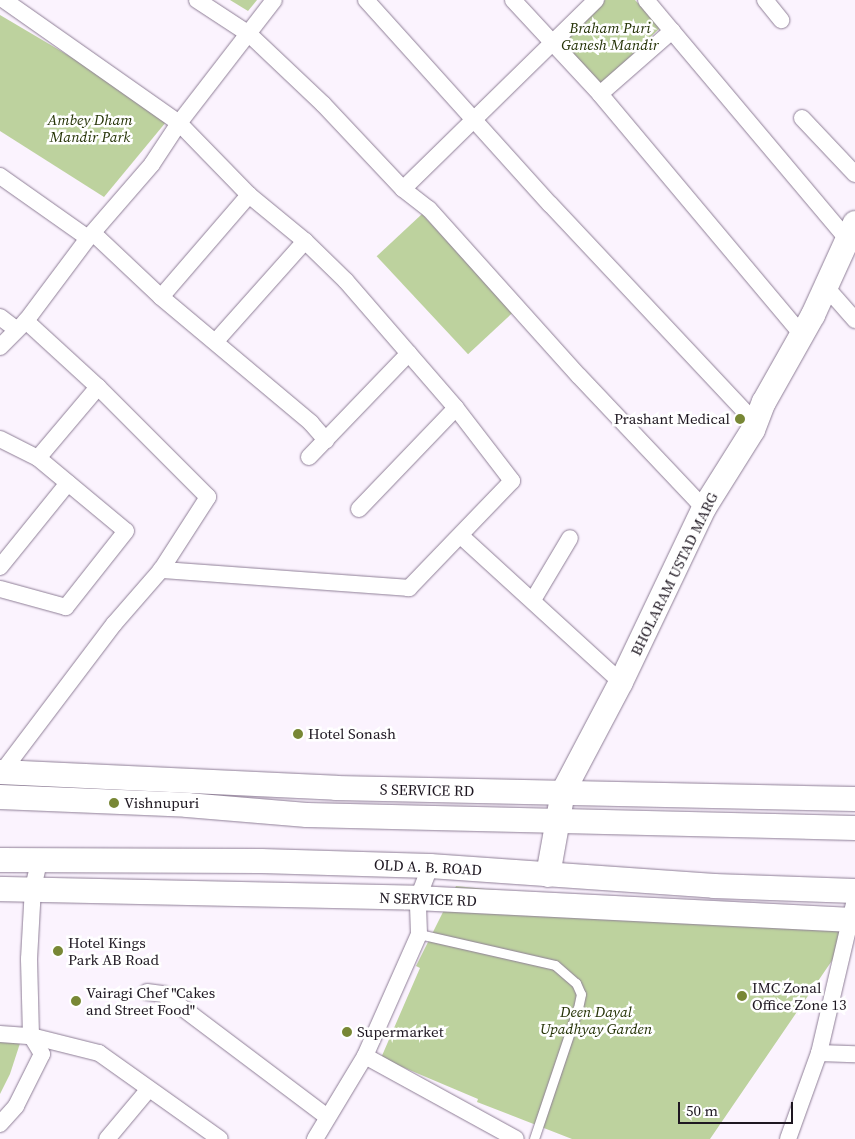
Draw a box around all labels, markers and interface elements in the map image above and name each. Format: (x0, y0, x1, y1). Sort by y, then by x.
park label: Braham Puri Ganesh Mandir (561, 18, 659, 53)
park label: Ambey Dham Mandir Park (48, 110, 132, 145)
place label: Prashant Medical (614, 410, 730, 428)
marker: Prashant Medical (734, 413, 746, 425)
street label: BHOLARAM USTAD MARG (627, 489, 721, 659)
place label: Hotel Sonash (308, 725, 396, 743)
marker: Hotel Sonash (292, 728, 304, 740)
street label: S SERVICE RD (380, 780, 474, 800)
place label: Vishnupuri (124, 794, 199, 812)
marker: Vishnupuri (108, 797, 120, 809)
street label: OLD A. B. ROAD (374, 855, 482, 879)
street label: N SERVICE RD (379, 888, 477, 910)
place label: Hotel Kings Park AB Road (68, 933, 159, 968)
marker: Hotel Kings Park AB Road (52, 945, 64, 957)
place label: IMC Zonal Office Zone 13 (752, 978, 846, 1013)
place label: Vairagi Chef "Cakes and Street Food" (86, 983, 215, 1018)
marker: IMC Zonal Office Zone 13 (736, 990, 748, 1002)
marker: Vairagi Chef "Cakes and Street Food" (70, 995, 82, 1007)
park label: Deen Dayal Upadhyay Garden (540, 1002, 652, 1037)
place label: Supermarket (357, 1023, 444, 1041)
marker: Supermarket (341, 1026, 353, 1038)
scale bar (680, 1092, 795, 1124)
text: 50 m (686, 1100, 718, 1121)

